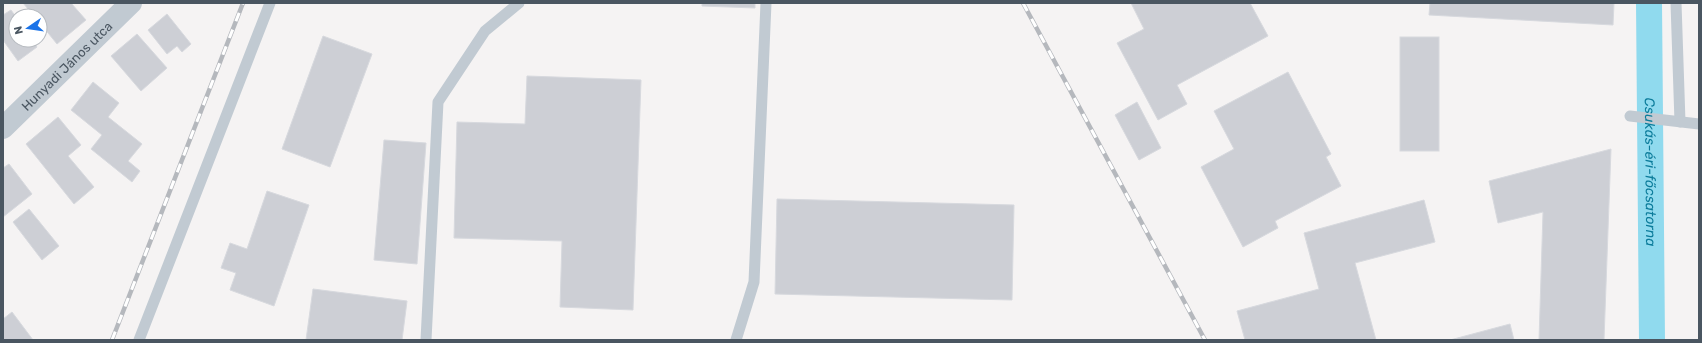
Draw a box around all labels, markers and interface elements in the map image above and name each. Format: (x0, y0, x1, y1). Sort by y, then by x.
north arrow (8, 8, 48, 48)
street label: Hunyadi János utca (19, 19, 116, 114)
text: N (12, 25, 26, 35)
water label: Csukás-éri-főcsatorna (1641, 97, 1659, 247)

